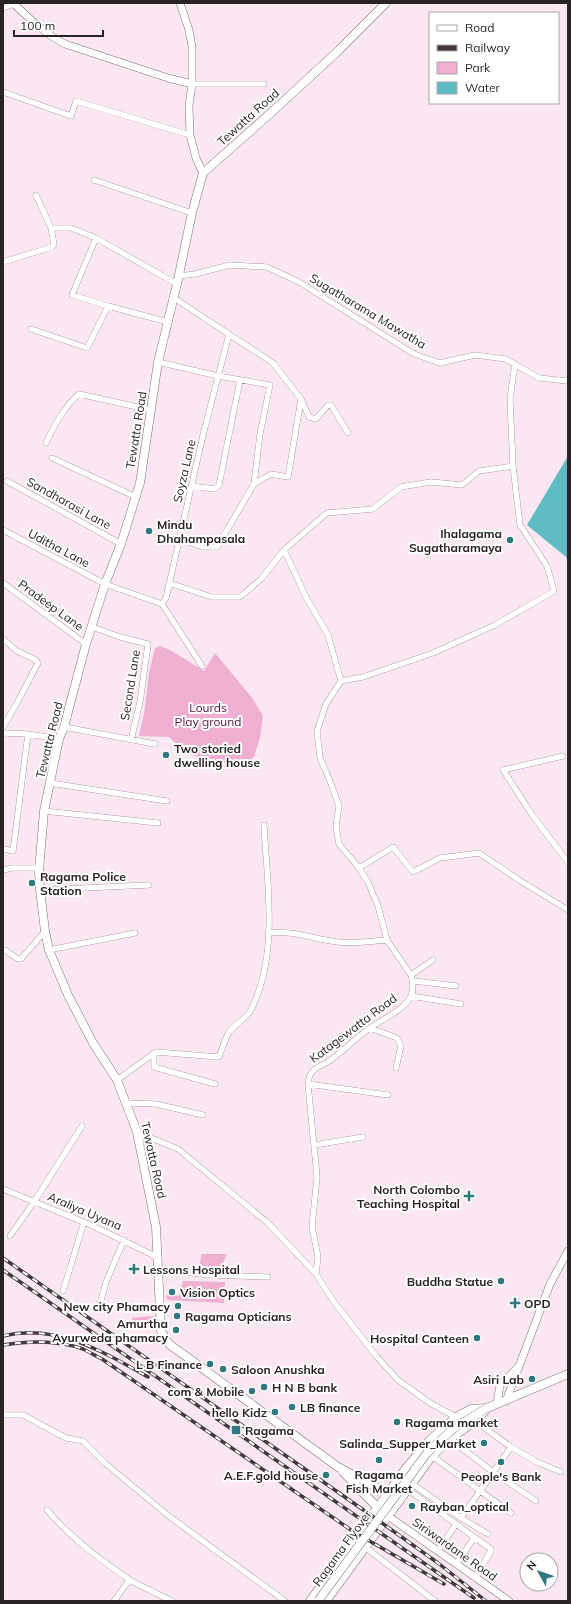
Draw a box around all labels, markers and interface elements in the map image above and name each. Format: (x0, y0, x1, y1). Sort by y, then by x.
scale bar (14, 12, 103, 38)
legend (429, 12, 559, 104)
text: 100 m (20, 18, 55, 33)
text: Road (465, 20, 494, 35)
text: Railway (465, 40, 511, 55)
text: Park (465, 60, 491, 75)
text: Water (465, 80, 501, 95)
street label: Tewatta Road (214, 85, 282, 149)
street label: Sugatharama Mawatha (307, 270, 429, 352)
street label: Tewatta Road (122, 390, 150, 470)
street label: Soyza Lane (169, 438, 199, 504)
street label: Sandharasi Lane (24, 474, 114, 532)
place label: Mindu Dhahampasala (157, 517, 245, 546)
street label: Uditha Lane (26, 525, 92, 571)
marker: Mindu Dhahampasala (144, 526, 154, 536)
place label: Ihalagama Sugatharamaya (409, 526, 502, 555)
marker: Ihalagama Sugatharamaya (505, 535, 515, 545)
street label: Pradeep Lane (15, 576, 87, 634)
street label: Second Lane (117, 649, 143, 721)
street label: Tewatta Road (32, 700, 66, 780)
park label: Lourds Play ground (175, 700, 241, 729)
place label: Two storied dwelling house (174, 741, 260, 770)
marker: Two storied dwelling house (161, 750, 171, 760)
place label: Ragama Police Station (40, 869, 126, 898)
marker: Ragama Police Station (27, 878, 37, 888)
street label: Katagewatta Road (306, 990, 400, 1066)
street label: Tewatta Road (138, 1120, 170, 1200)
place label: North Colombo Teaching Hospital (357, 1182, 460, 1211)
street label: Araliya Uyana (46, 1189, 124, 1233)
marker: North Colombo Teaching Hospital (463, 1190, 475, 1202)
place label: Lessons Hospital (143, 1262, 240, 1277)
marker: Lessons Hospital (128, 1263, 140, 1275)
place label: Buddha Statue (407, 1274, 493, 1289)
marker: Buddha Statue (496, 1276, 506, 1286)
place label: Vision Optics (179, 1285, 255, 1300)
marker: Vision Optics (167, 1287, 177, 1297)
place label: OPD (524, 1296, 551, 1311)
marker: OPD (509, 1297, 521, 1309)
place label: New city Phamacy (63, 1299, 170, 1314)
marker: New city Phamacy (173, 1301, 183, 1311)
place label: Ragama Opticians (185, 1309, 292, 1324)
marker: Ragama Opticians (172, 1311, 182, 1321)
place label: Amurtha Ayurweda phamacy (52, 1316, 168, 1345)
marker: Amurtha Ayurweda phamacy (171, 1325, 181, 1335)
place label: Hospital Canteen (370, 1331, 469, 1346)
marker: Hospital Canteen (472, 1333, 482, 1343)
place label: L B Finance (136, 1357, 202, 1372)
marker: L B Finance (205, 1359, 215, 1369)
place label: Saloon Anushka (231, 1362, 325, 1377)
marker: Saloon Anushka (218, 1364, 228, 1374)
place label: Asiri Lab (473, 1372, 524, 1387)
marker: Asiri Lab (527, 1374, 537, 1384)
place label: H N B bank (272, 1380, 338, 1395)
marker: H N B bank (259, 1382, 269, 1392)
place label: com & Mobile (168, 1384, 244, 1399)
marker: com & Mobile (247, 1386, 257, 1396)
place label: LB finance (300, 1400, 361, 1415)
marker: LB finance (287, 1402, 297, 1412)
place label: hello Kidz (212, 1405, 267, 1420)
marker: hello Kidz (270, 1407, 280, 1417)
place label: Ragama market (405, 1415, 498, 1430)
marker: Ragama market (392, 1417, 402, 1427)
place label: Ragama (245, 1423, 294, 1438)
marker: Ragama (230, 1424, 242, 1436)
place label: Salinda_Supper_Market (339, 1436, 476, 1451)
marker: Salinda_Supper_Market (479, 1438, 489, 1448)
marker: Ragama Fish Market (374, 1455, 384, 1465)
marker: People's Bank (496, 1457, 506, 1467)
place label: Ragama Fish Market (346, 1467, 413, 1496)
place label: A.E.F.gold house (224, 1468, 318, 1483)
place label: People's Bank (461, 1469, 542, 1484)
marker: A.E.F.gold house (321, 1470, 331, 1480)
place label: Rayban_optical (420, 1499, 509, 1514)
marker: Rayban_optical (407, 1501, 417, 1511)
street label: Ragama Flyover (309, 1506, 375, 1589)
street label: Siriwardane Road (410, 1514, 500, 1584)
north arrow (519, 1552, 559, 1592)
text: N (523, 1558, 539, 1573)

